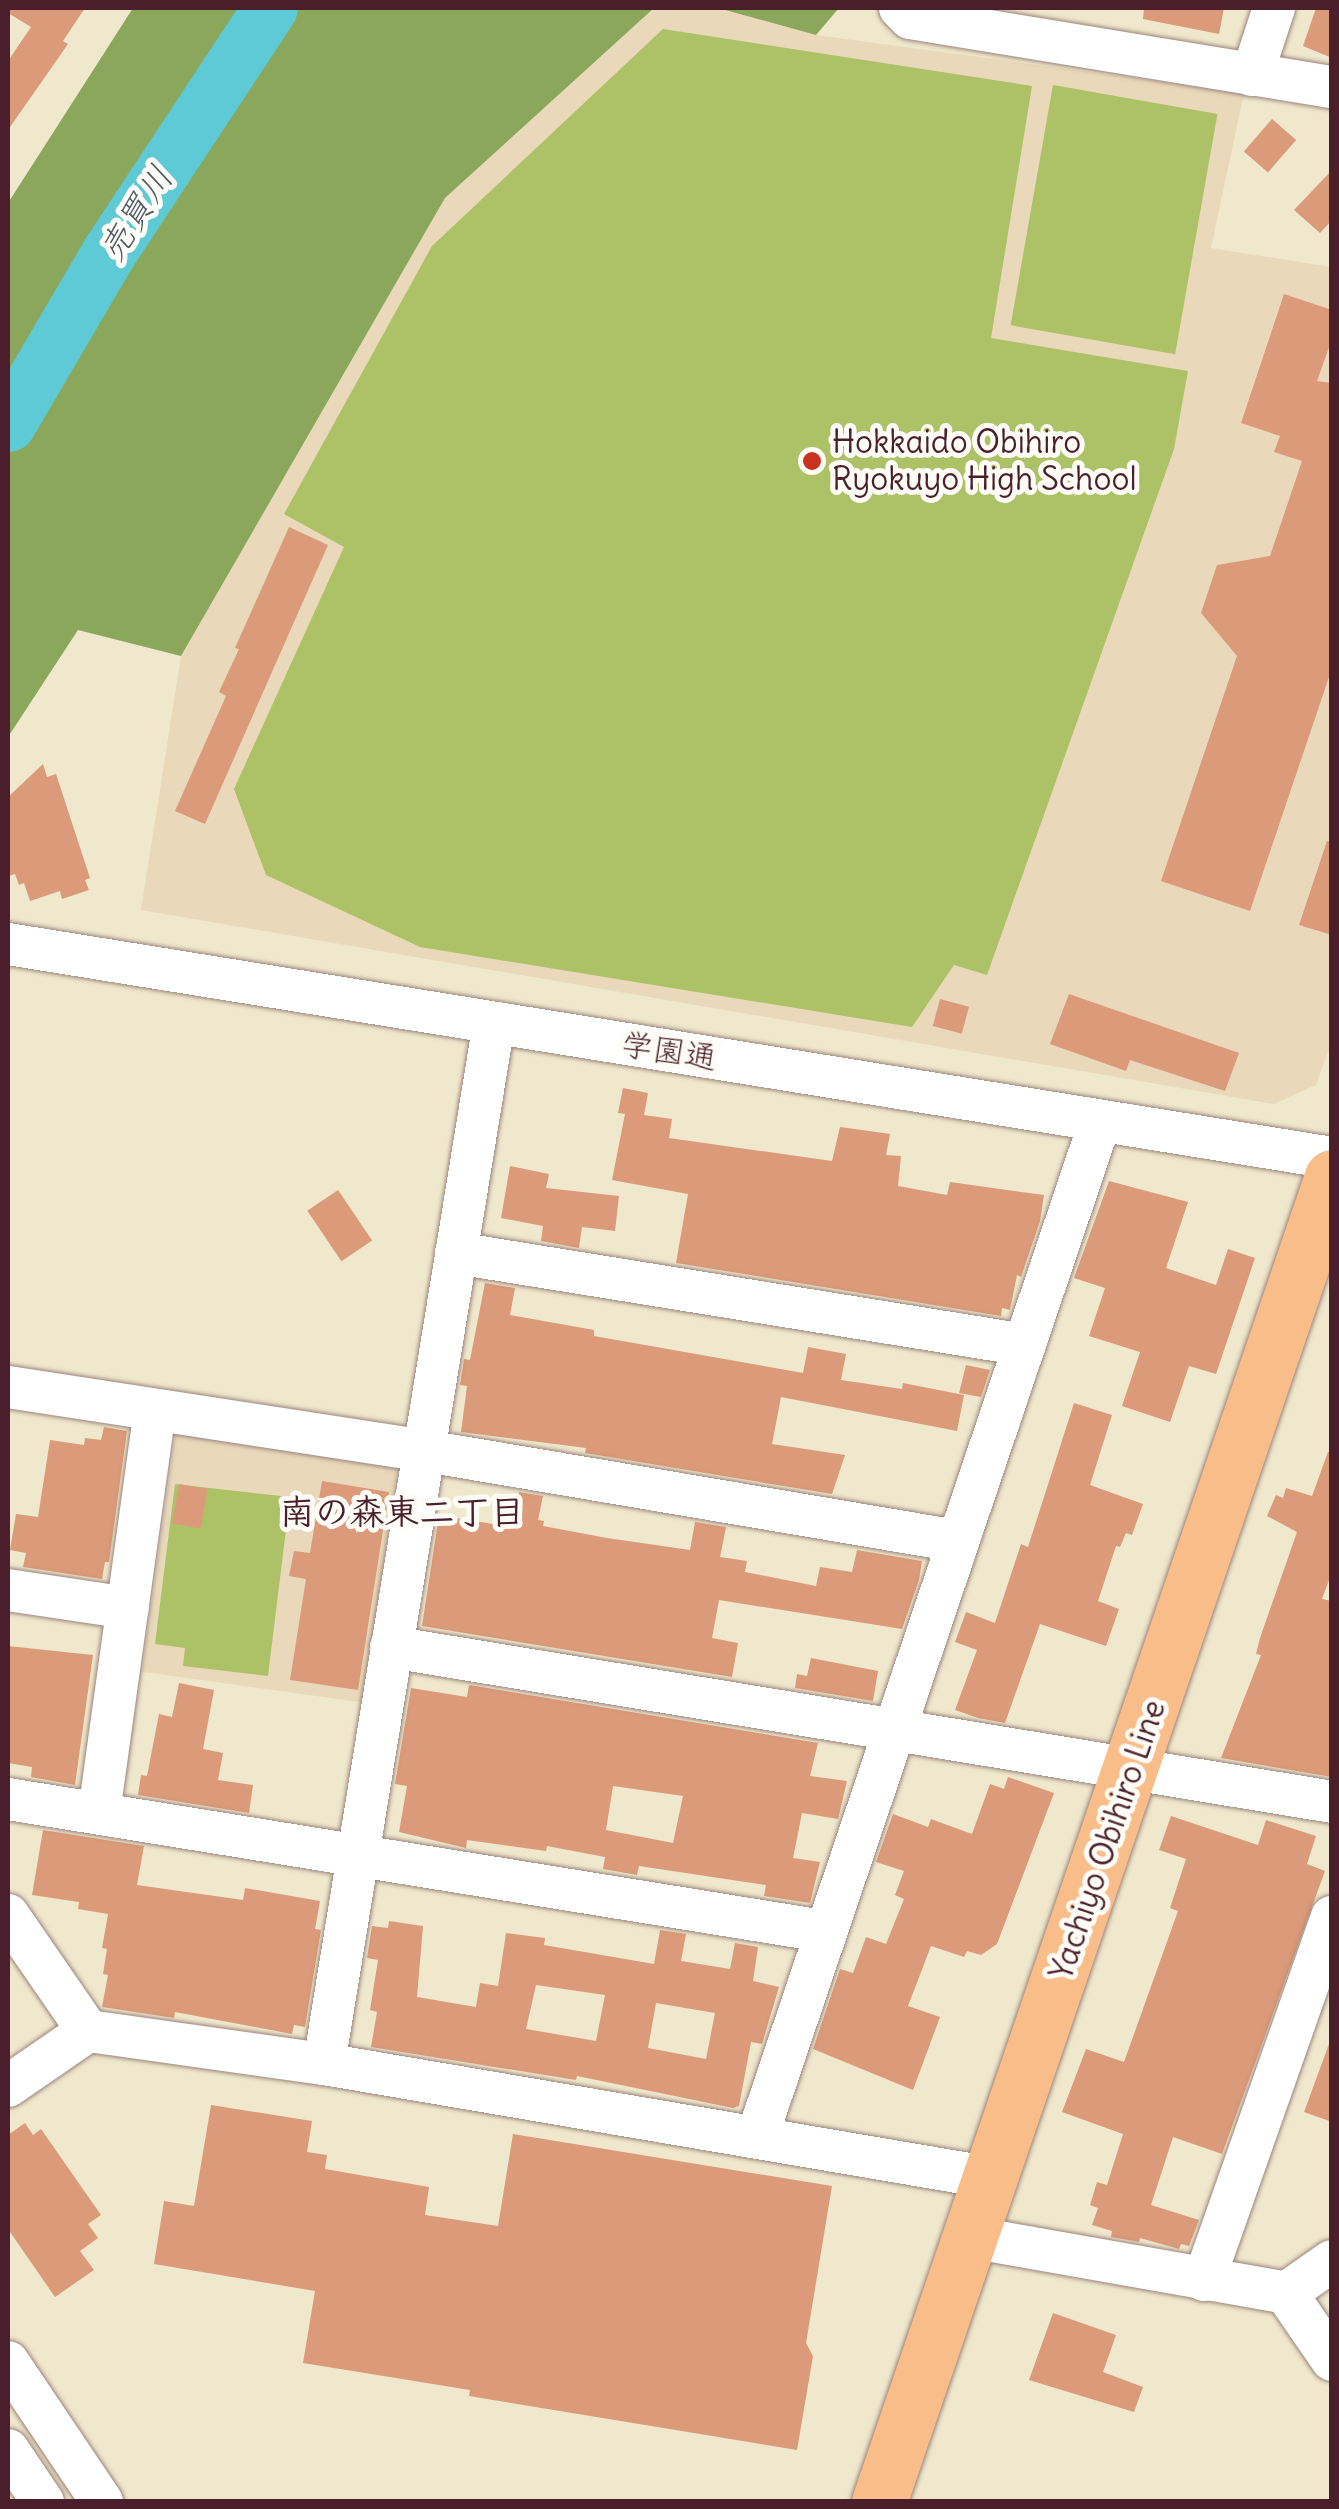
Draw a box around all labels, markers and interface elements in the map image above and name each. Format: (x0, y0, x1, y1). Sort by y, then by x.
water label: 売買川 (89, 158, 181, 268)
place label: Hokkaido Obihiro Ryokuyo High School (832, 424, 1137, 499)
marker: Hokkaido Obihiro Ryokuyo High School (801, 450, 823, 472)
street label: 学園通 (619, 1025, 719, 1077)
district label: 南の森東二丁目 (280, 1490, 524, 1532)
street label: Yachiyo Obihiro Line (1042, 1695, 1174, 1985)

